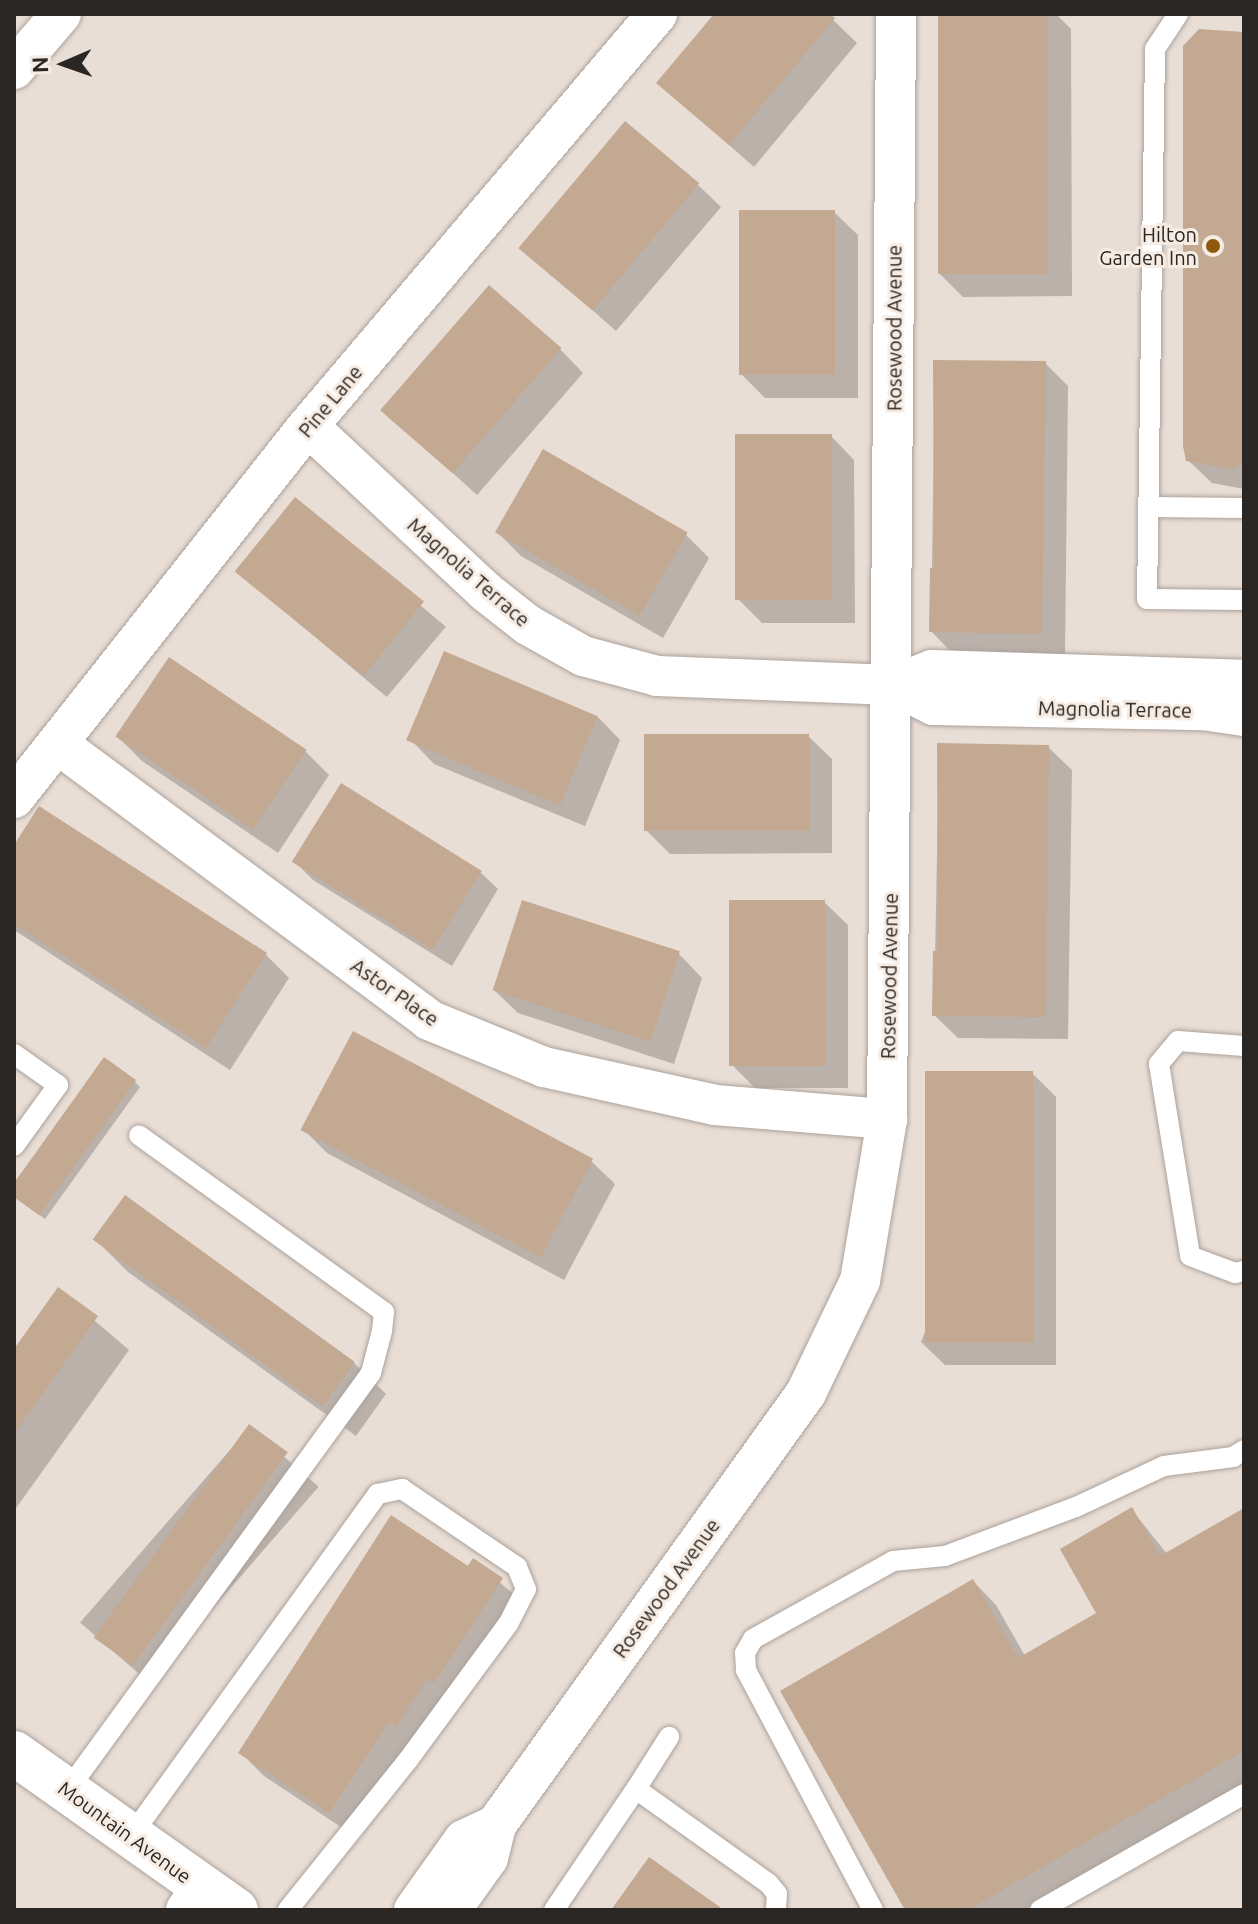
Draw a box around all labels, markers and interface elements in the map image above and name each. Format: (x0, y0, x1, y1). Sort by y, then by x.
north arrow (24, 24, 104, 104)
text: N (27, 56, 52, 74)
place label: Hilton Garden Inn (1099, 222, 1197, 269)
marker: Hilton Garden Inn (1204, 237, 1222, 255)
street label: Rosewood Avenue (882, 245, 906, 411)
street label: Pine Lane (293, 360, 367, 442)
street label: Magnolia Terrace (403, 512, 535, 632)
street label: Magnolia Terrace (1038, 696, 1192, 722)
street label: Rosewood Avenue (876, 893, 902, 1059)
street label: Astor Place (347, 953, 443, 1031)
street label: Rosewood Avenue (607, 1514, 725, 1662)
street label: Mountain Avenue (54, 1776, 196, 1888)

